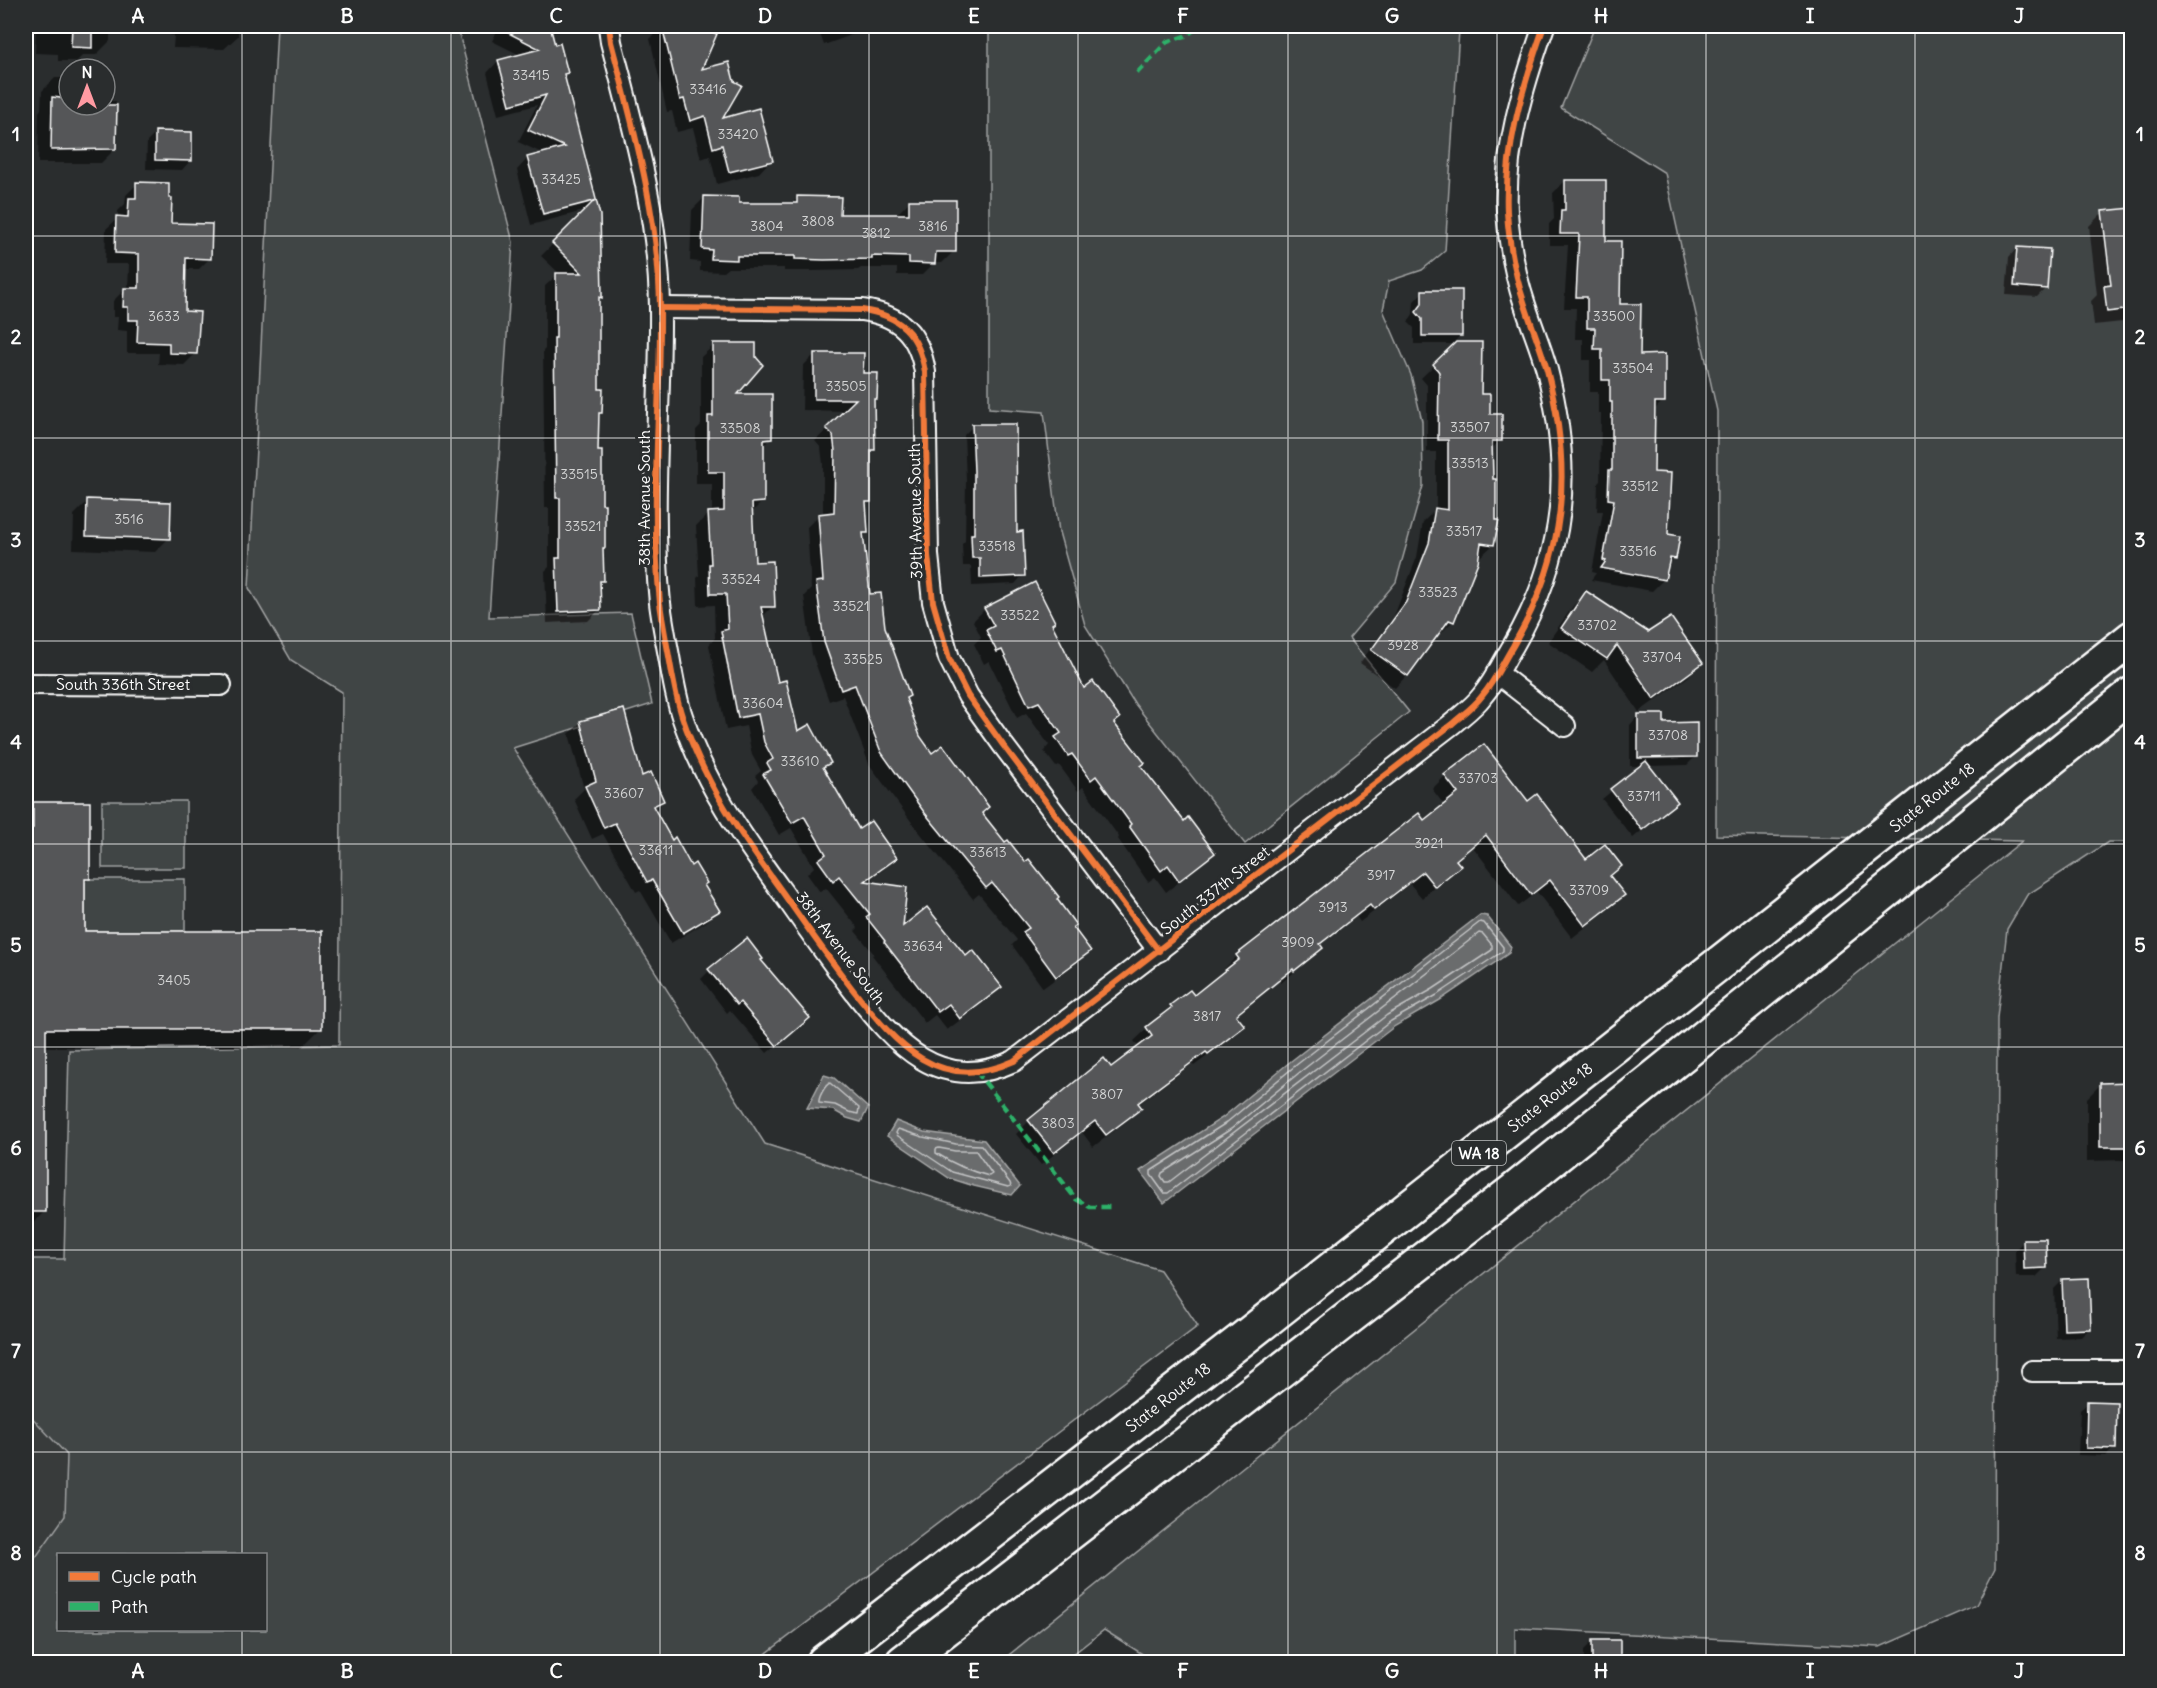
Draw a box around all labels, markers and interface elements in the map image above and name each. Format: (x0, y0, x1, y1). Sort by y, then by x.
text: A (132, 3, 145, 28)
text: B (340, 3, 354, 28)
text: C (549, 3, 563, 28)
text: D (758, 3, 772, 28)
text: E (968, 3, 980, 28)
text: F (1177, 3, 1189, 28)
text: G (1385, 3, 1399, 28)
text: H (1594, 3, 1608, 28)
text: I (1806, 3, 1815, 28)
text: J (2014, 3, 2025, 28)
north arrow (57, 57, 117, 117)
text: N (81, 62, 93, 82)
house number: 33415 (512, 66, 550, 84)
house number: 33416 (689, 80, 727, 98)
text: 1 (12, 121, 20, 146)
text: 1 (2136, 121, 2144, 146)
house number: 33420 (718, 125, 758, 143)
house number: 33425 (541, 170, 581, 188)
house number: 3808 (801, 212, 835, 230)
house number: 3804 (750, 217, 784, 235)
house number: 3816 (918, 217, 948, 235)
house number: 3812 (861, 224, 891, 242)
house number: 3633 (148, 307, 180, 325)
house number: 33500 (1593, 307, 1635, 325)
text: 2 (11, 324, 22, 349)
text: 2 (2135, 324, 2146, 349)
house number: 33504 (1612, 359, 1654, 377)
house number: 33505 (825, 377, 867, 395)
house number: 33507 (1450, 418, 1490, 436)
house number: 33508 (719, 419, 761, 437)
street label: 38th Avenue South (634, 430, 654, 566)
street label: 39th Avenue South (904, 443, 926, 579)
house number: 33513 (1451, 454, 1489, 472)
house number: 33515 (560, 465, 598, 483)
house number: 33512 (1621, 477, 1659, 495)
house number: 3516 (114, 510, 144, 528)
house number: 33521 (564, 517, 602, 535)
house number: 33517 (1446, 522, 1482, 540)
text: 3 (10, 527, 22, 552)
text: 3 (2134, 527, 2146, 552)
house number: 33518 (978, 537, 1016, 555)
house number: 33516 (1619, 542, 1657, 560)
house number: 33524 (721, 570, 761, 588)
house number: 33523 (1418, 583, 1458, 601)
house number: 33521 (832, 597, 870, 615)
house number: 33522 (1000, 606, 1040, 624)
house number: 33702 (1577, 616, 1617, 634)
house number: 3928 (1387, 636, 1419, 654)
house number: 33704 (1642, 648, 1682, 666)
house number: 33525 (843, 650, 883, 668)
street label: South 336th Street (56, 674, 191, 694)
house number: 33604 (742, 694, 784, 712)
house number: 33708 (1648, 726, 1688, 744)
text: 4 (10, 729, 22, 754)
text: 4 (2134, 729, 2146, 754)
house number: 33610 (781, 752, 819, 770)
street label: State Route 18 (1885, 758, 1979, 836)
house number: 33703 (1458, 769, 1498, 787)
house number: 33607 (604, 784, 644, 802)
house number: 33711 (1627, 787, 1661, 805)
house number: 3921 (1414, 834, 1444, 852)
house number: 33611 (638, 841, 674, 859)
street label: South 337th Street (1157, 841, 1274, 939)
house number: 33613 (969, 843, 1007, 861)
house number: 3917 (1367, 866, 1395, 884)
house number: 33709 (1569, 881, 1609, 899)
street label: 38th Avenue South (792, 888, 890, 1008)
house number: 3913 (1318, 898, 1348, 916)
text: 5 (10, 932, 22, 957)
text: 5 (2134, 932, 2146, 957)
house number: 3909 (1281, 933, 1315, 951)
house number: 33634 (903, 937, 943, 955)
house number: 3405 (157, 971, 191, 989)
house number: 3817 (1193, 1007, 1221, 1025)
street label: State Route 18 (1503, 1058, 1597, 1136)
house number: 3807 (1091, 1085, 1123, 1103)
house number: 3803 (1041, 1114, 1075, 1132)
text: 6 (10, 1135, 22, 1160)
text: 6 (2134, 1135, 2146, 1160)
road number: WA 18 (1452, 1141, 1506, 1165)
text: 7 (11, 1338, 21, 1363)
text: 7 (2135, 1338, 2145, 1363)
street label: State Route 18 (1121, 1358, 1215, 1436)
text: 8 (10, 1540, 22, 1565)
text: 8 (2134, 1540, 2146, 1565)
legend (57, 1553, 267, 1631)
text: Cycle path (111, 1565, 197, 1588)
text: Path (111, 1595, 148, 1618)
text: A (132, 1658, 145, 1683)
text: B (340, 1658, 354, 1683)
text: C (549, 1658, 563, 1683)
text: D (758, 1658, 772, 1683)
text: E (968, 1658, 980, 1683)
text: F (1177, 1658, 1189, 1683)
text: G (1385, 1658, 1399, 1683)
text: H (1594, 1658, 1608, 1683)
text: I (1806, 1658, 1815, 1683)
text: J (2014, 1658, 2025, 1683)

